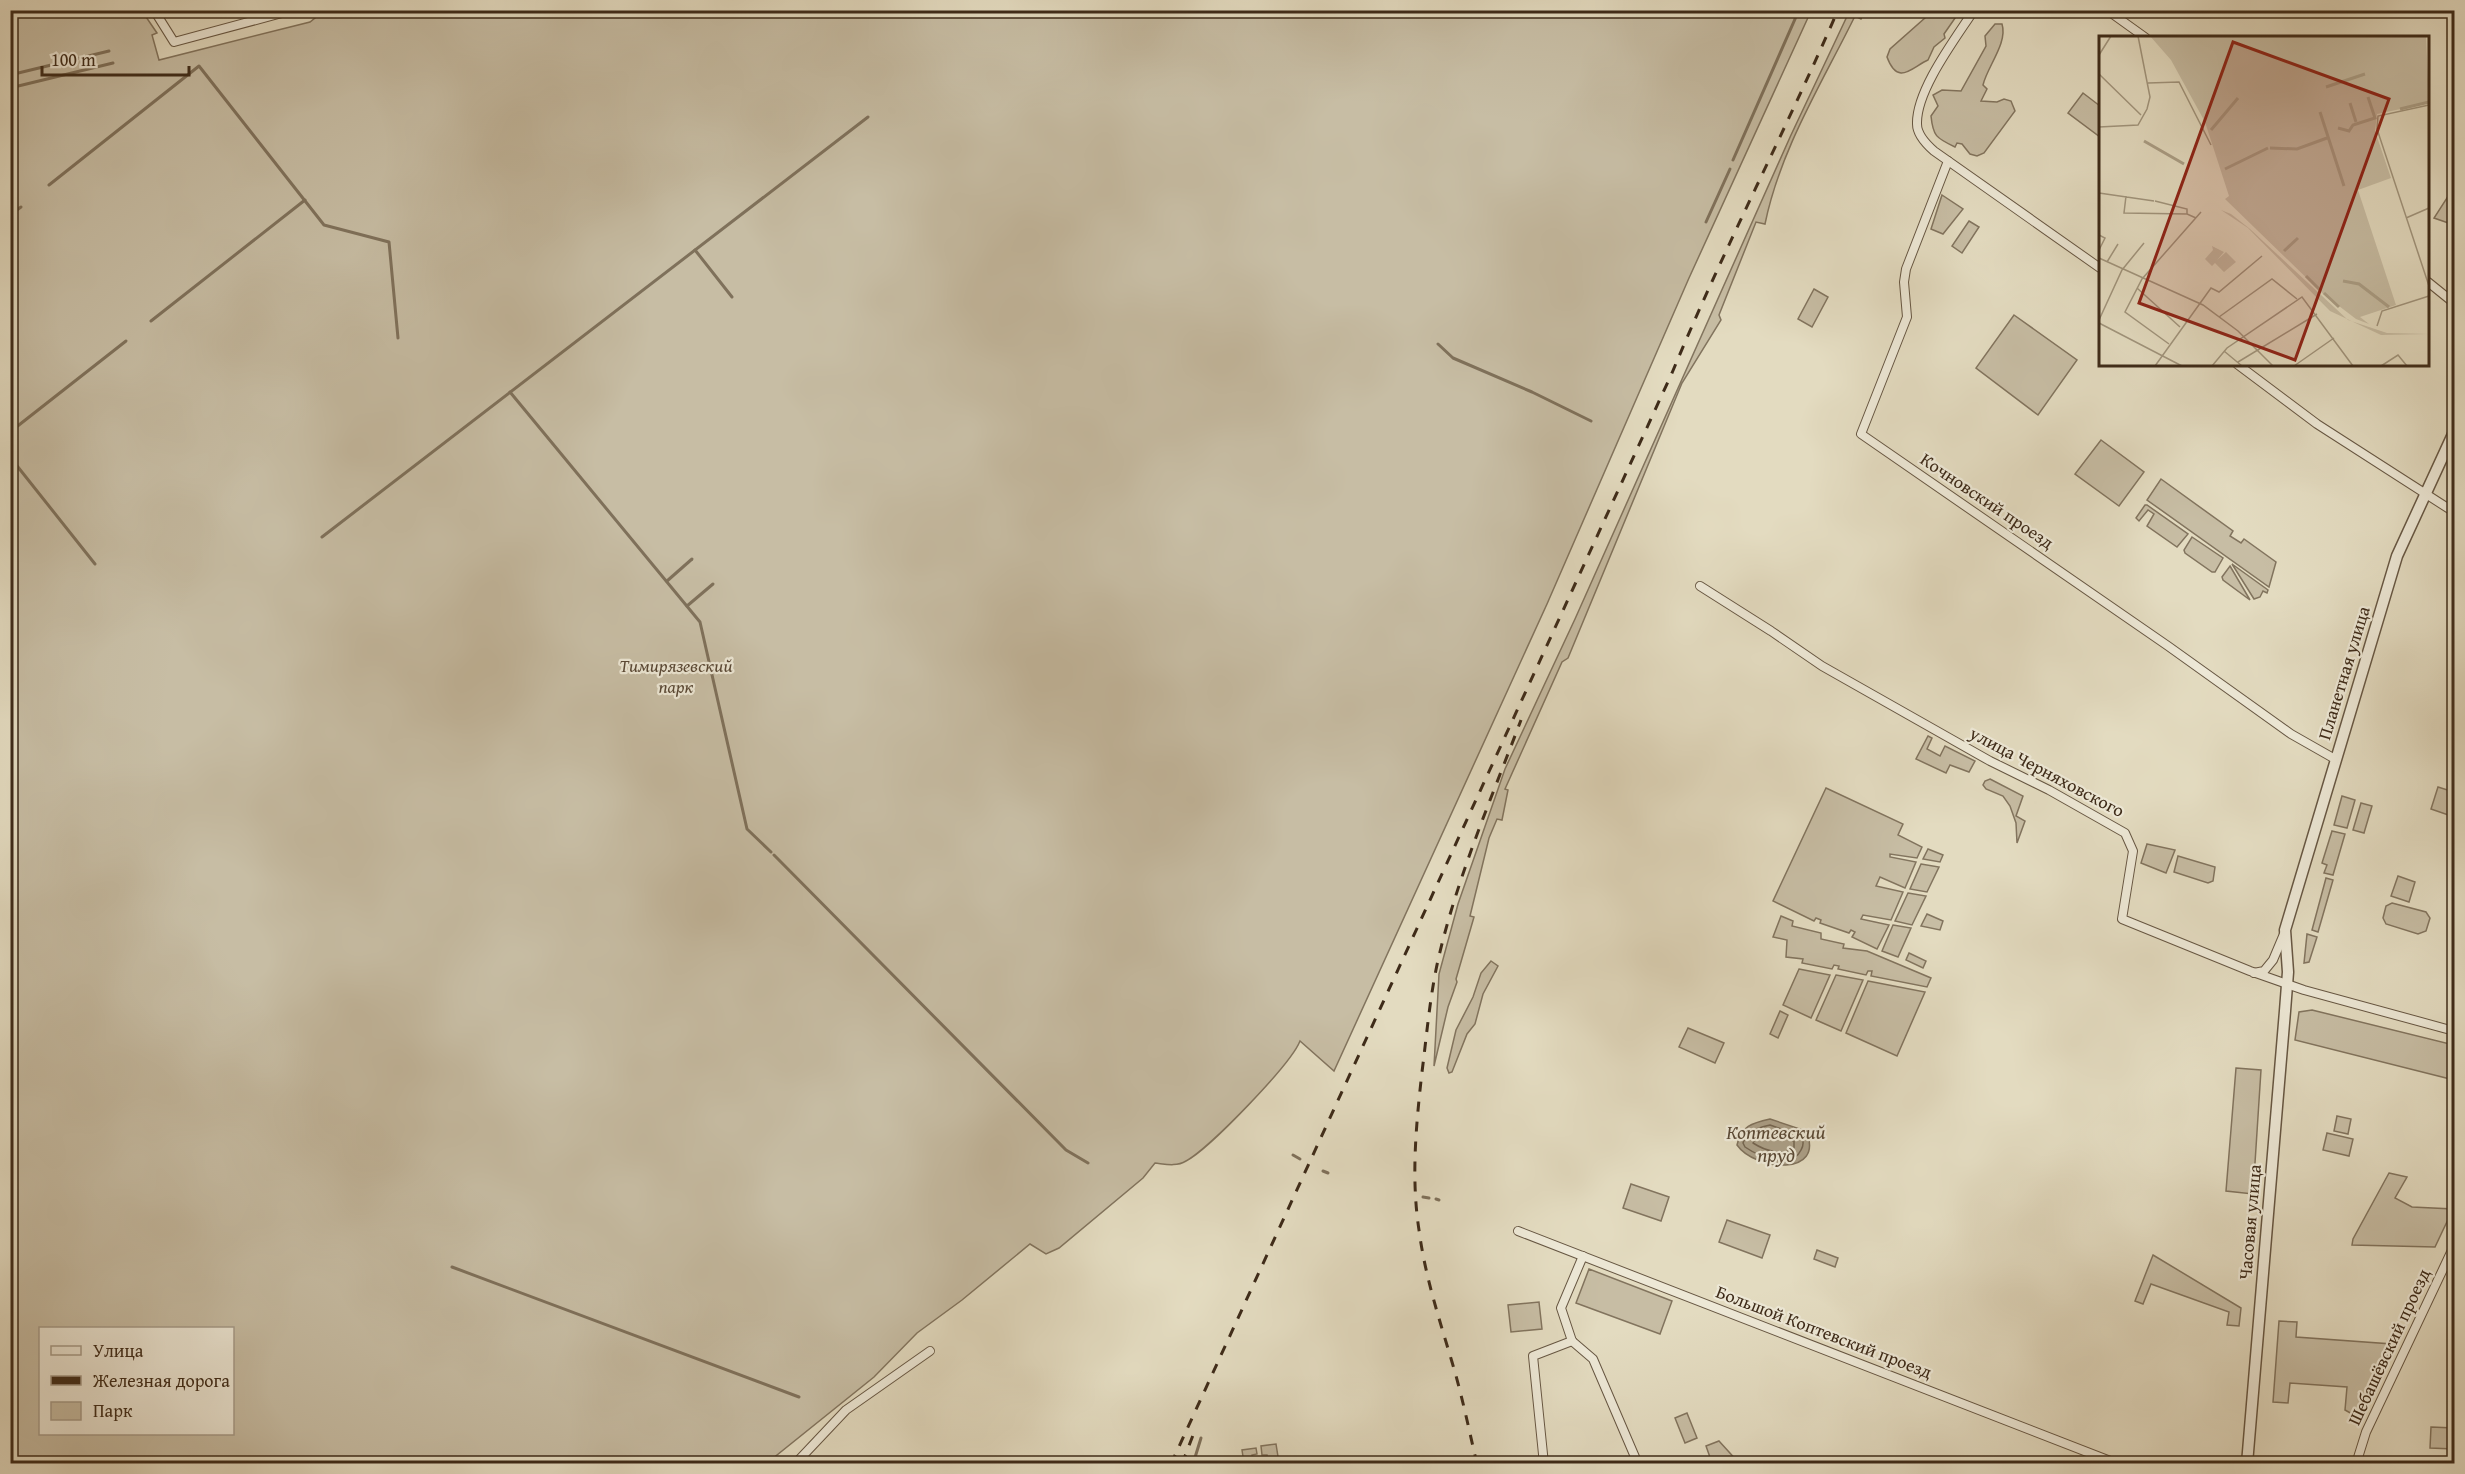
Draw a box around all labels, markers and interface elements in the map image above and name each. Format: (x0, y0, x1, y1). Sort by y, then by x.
inset map (2099, 36, 2429, 366)
scale bar (42, 39, 189, 77)
text: 100 m (51, 46, 96, 73)
street label: Кочновский проезд (1915, 446, 2060, 556)
street label: Планетная улица (2310, 602, 2377, 743)
park label: Тимирязевский парк (619, 652, 733, 700)
street label: улица Черняховского (1964, 719, 2129, 824)
water label: Коптевский пруд (1726, 1117, 1826, 1169)
street label: Часовая улица (2231, 1163, 2268, 1281)
street label: Шебашёвский проезд (2340, 1264, 2437, 1430)
street label: Большой Коптевский проезд (1712, 1278, 1936, 1385)
legend (39, 1327, 234, 1435)
text: Улица (93, 1337, 144, 1364)
text: Железная дорога (92, 1367, 230, 1394)
text: Парк (93, 1397, 133, 1424)

